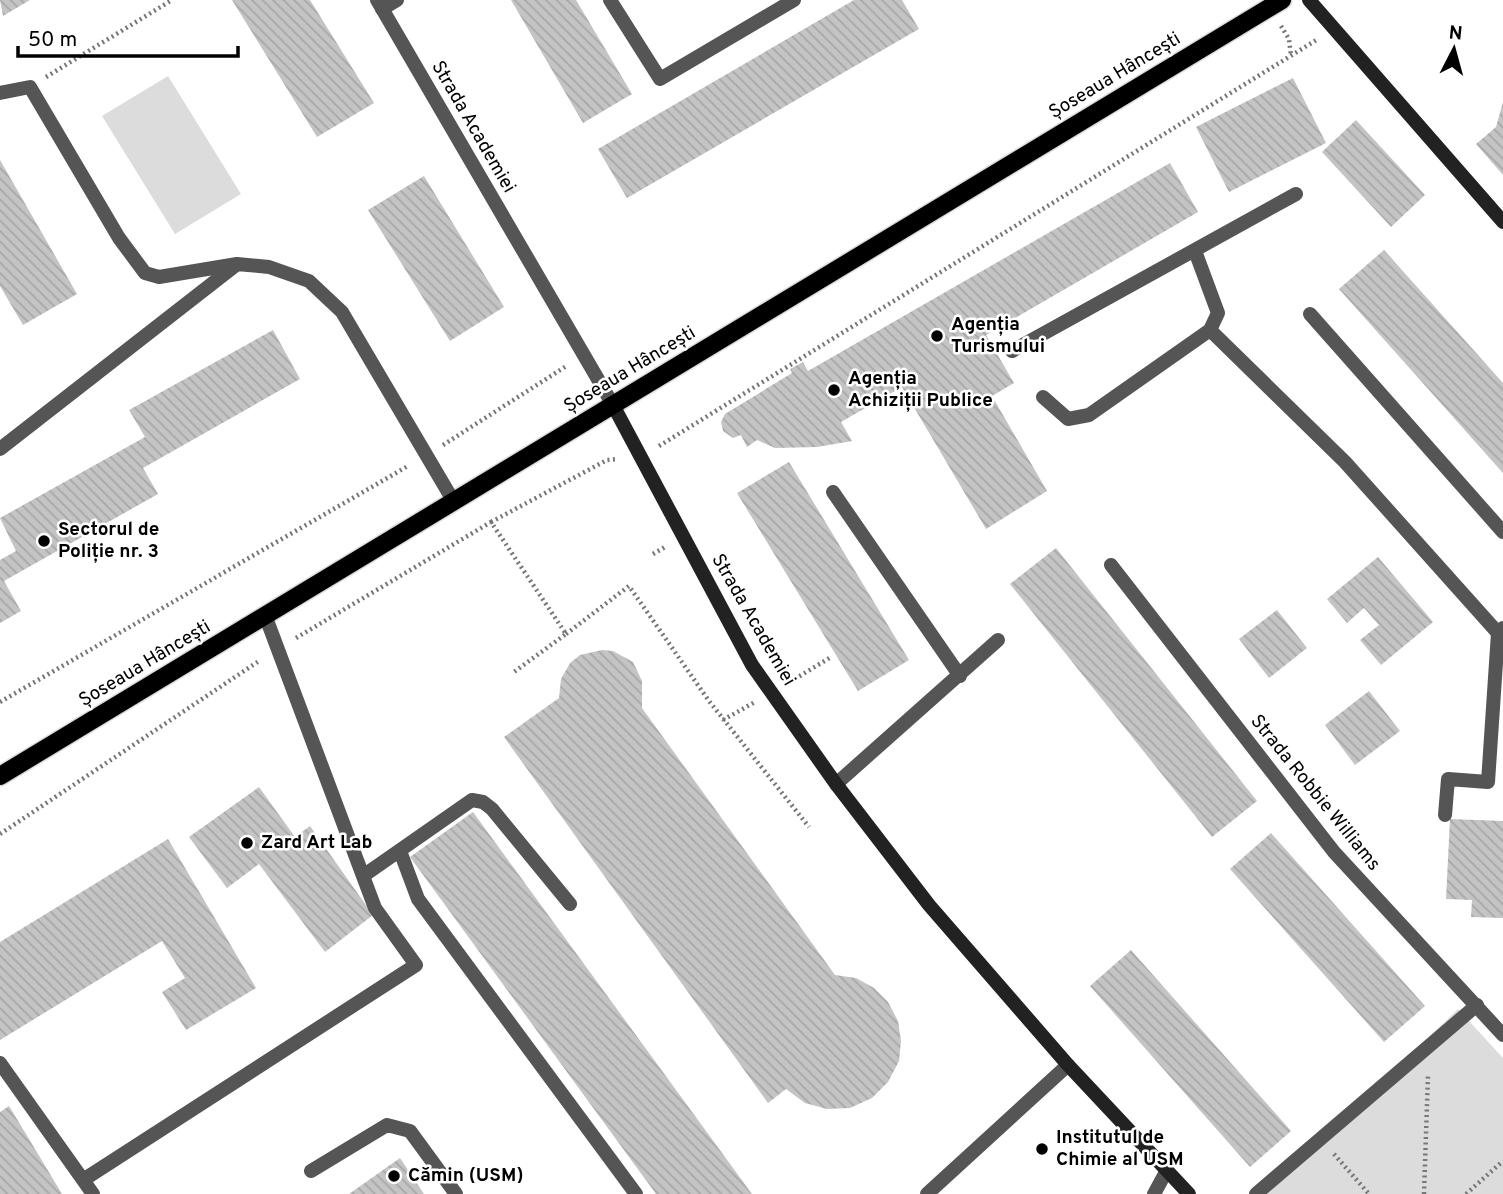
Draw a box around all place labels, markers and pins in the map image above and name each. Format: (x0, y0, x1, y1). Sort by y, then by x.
place label: Agenția Turismului (951, 313, 1045, 359)
marker: Agenția Turismului (929, 328, 945, 344)
place label: Agenția Achiziții Publice (848, 367, 993, 413)
marker: Agenția Achiziții Publice (826, 382, 842, 398)
place label: Sectorul de Poliție nr. 3 (58, 518, 159, 564)
marker: Sectorul de Poliție nr. 3 (36, 533, 52, 549)
place label: Zard Art Lab (261, 831, 372, 855)
marker: Zard Art Lab (239, 835, 255, 851)
place label: Institutul de Chimie al USM (1056, 1126, 1184, 1172)
marker: Institutul de Chimie al USM (1034, 1141, 1050, 1157)
place label: Cămin (USM) (408, 1164, 523, 1188)
marker: Cămin (USM) (386, 1168, 402, 1184)

